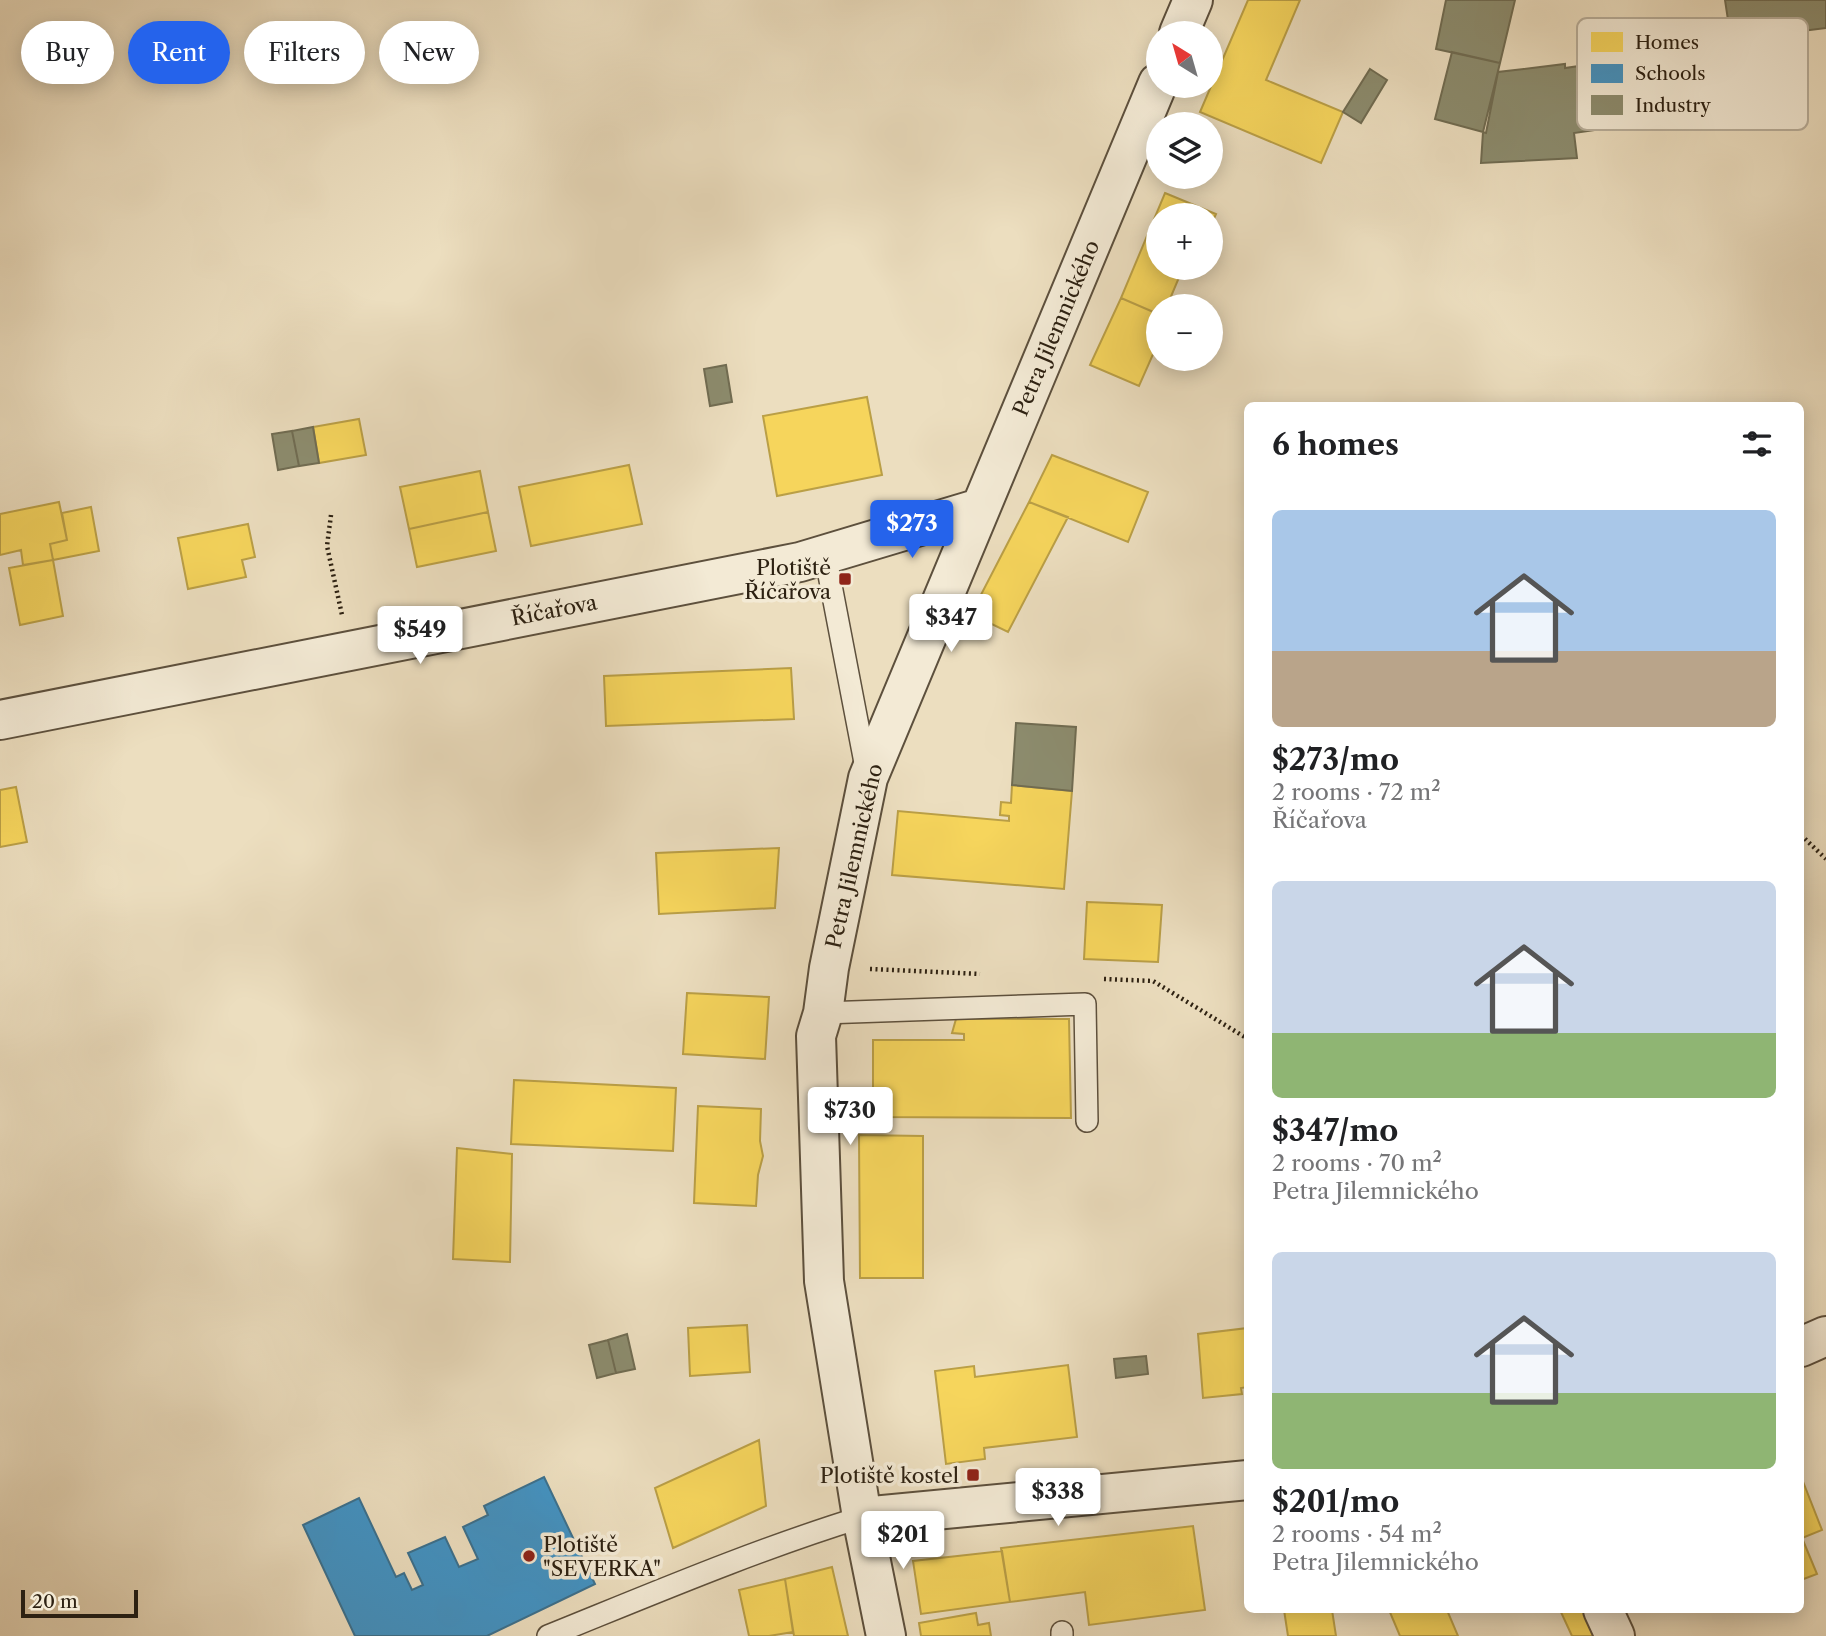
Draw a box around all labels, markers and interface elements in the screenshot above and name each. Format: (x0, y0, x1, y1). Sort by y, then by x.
legend (1577, 18, 1808, 130)
chip: Buy (21, 21, 114, 84)
chip: Rent (128, 21, 230, 84)
chip: Filters (244, 21, 365, 84)
chip: New (379, 21, 479, 84)
north arrow (1146, 21, 1223, 98)
map controls (1146, 21, 1223, 371)
text: Homes (1635, 31, 1699, 54)
text: Schools (1635, 62, 1705, 85)
text: Industry (1635, 94, 1711, 117)
button: layers (1146, 112, 1223, 189)
button: + (1146, 203, 1223, 280)
street label: Petra Jilemnického (1008, 236, 1104, 420)
button: − (1146, 294, 1223, 371)
icon: filters (1738, 425, 1776, 463)
text: 6 homes (1272, 426, 1399, 463)
pin: $273 (871, 500, 953, 560)
text: $273 (886, 509, 938, 537)
place label: Plotiště Říčařova (744, 555, 832, 604)
icon: home (1461, 555, 1587, 681)
marker: Plotiště Říčařova (837, 571, 853, 587)
street label: Říčařova (509, 589, 600, 631)
pin: $347 (910, 594, 992, 654)
text: $347 (925, 603, 977, 631)
pin: $549 (379, 606, 461, 666)
text: $549 (394, 615, 446, 643)
text: $273/mo (1272, 741, 1399, 778)
street label: Petra Jilemnického (821, 761, 887, 951)
text: 2 rooms · 72 m² (1272, 778, 1441, 806)
text: Říčařova (1272, 806, 1367, 834)
icon: home (1461, 926, 1587, 1052)
pin: $730 (809, 1088, 891, 1147)
text: $730 (824, 1096, 876, 1124)
text: $347/mo (1272, 1112, 1398, 1149)
text: 2 rooms · 70 m² (1272, 1149, 1442, 1177)
text: Petra Jilemnického (1272, 1177, 1479, 1205)
icon: home (1461, 1297, 1587, 1423)
place label: Plotiště kostel (820, 1463, 959, 1488)
marker: Plotiště kostel (965, 1467, 981, 1483)
pin: $338 (1017, 1468, 1099, 1528)
text: $338 (1031, 1477, 1085, 1505)
text: $201/mo (1272, 1483, 1399, 1520)
pin: $201 (862, 1512, 944, 1571)
text: $201 (877, 1520, 929, 1548)
text: 2 rooms · 54 m² (1272, 1520, 1442, 1548)
place label: Plotiště "SEVERKA" (543, 1532, 661, 1581)
marker: Plotiště "SEVERKA" (521, 1548, 537, 1564)
text: Petra Jilemnického (1272, 1548, 1479, 1576)
scale bar (21, 1587, 138, 1619)
text: 20 m (32, 1590, 78, 1613)

